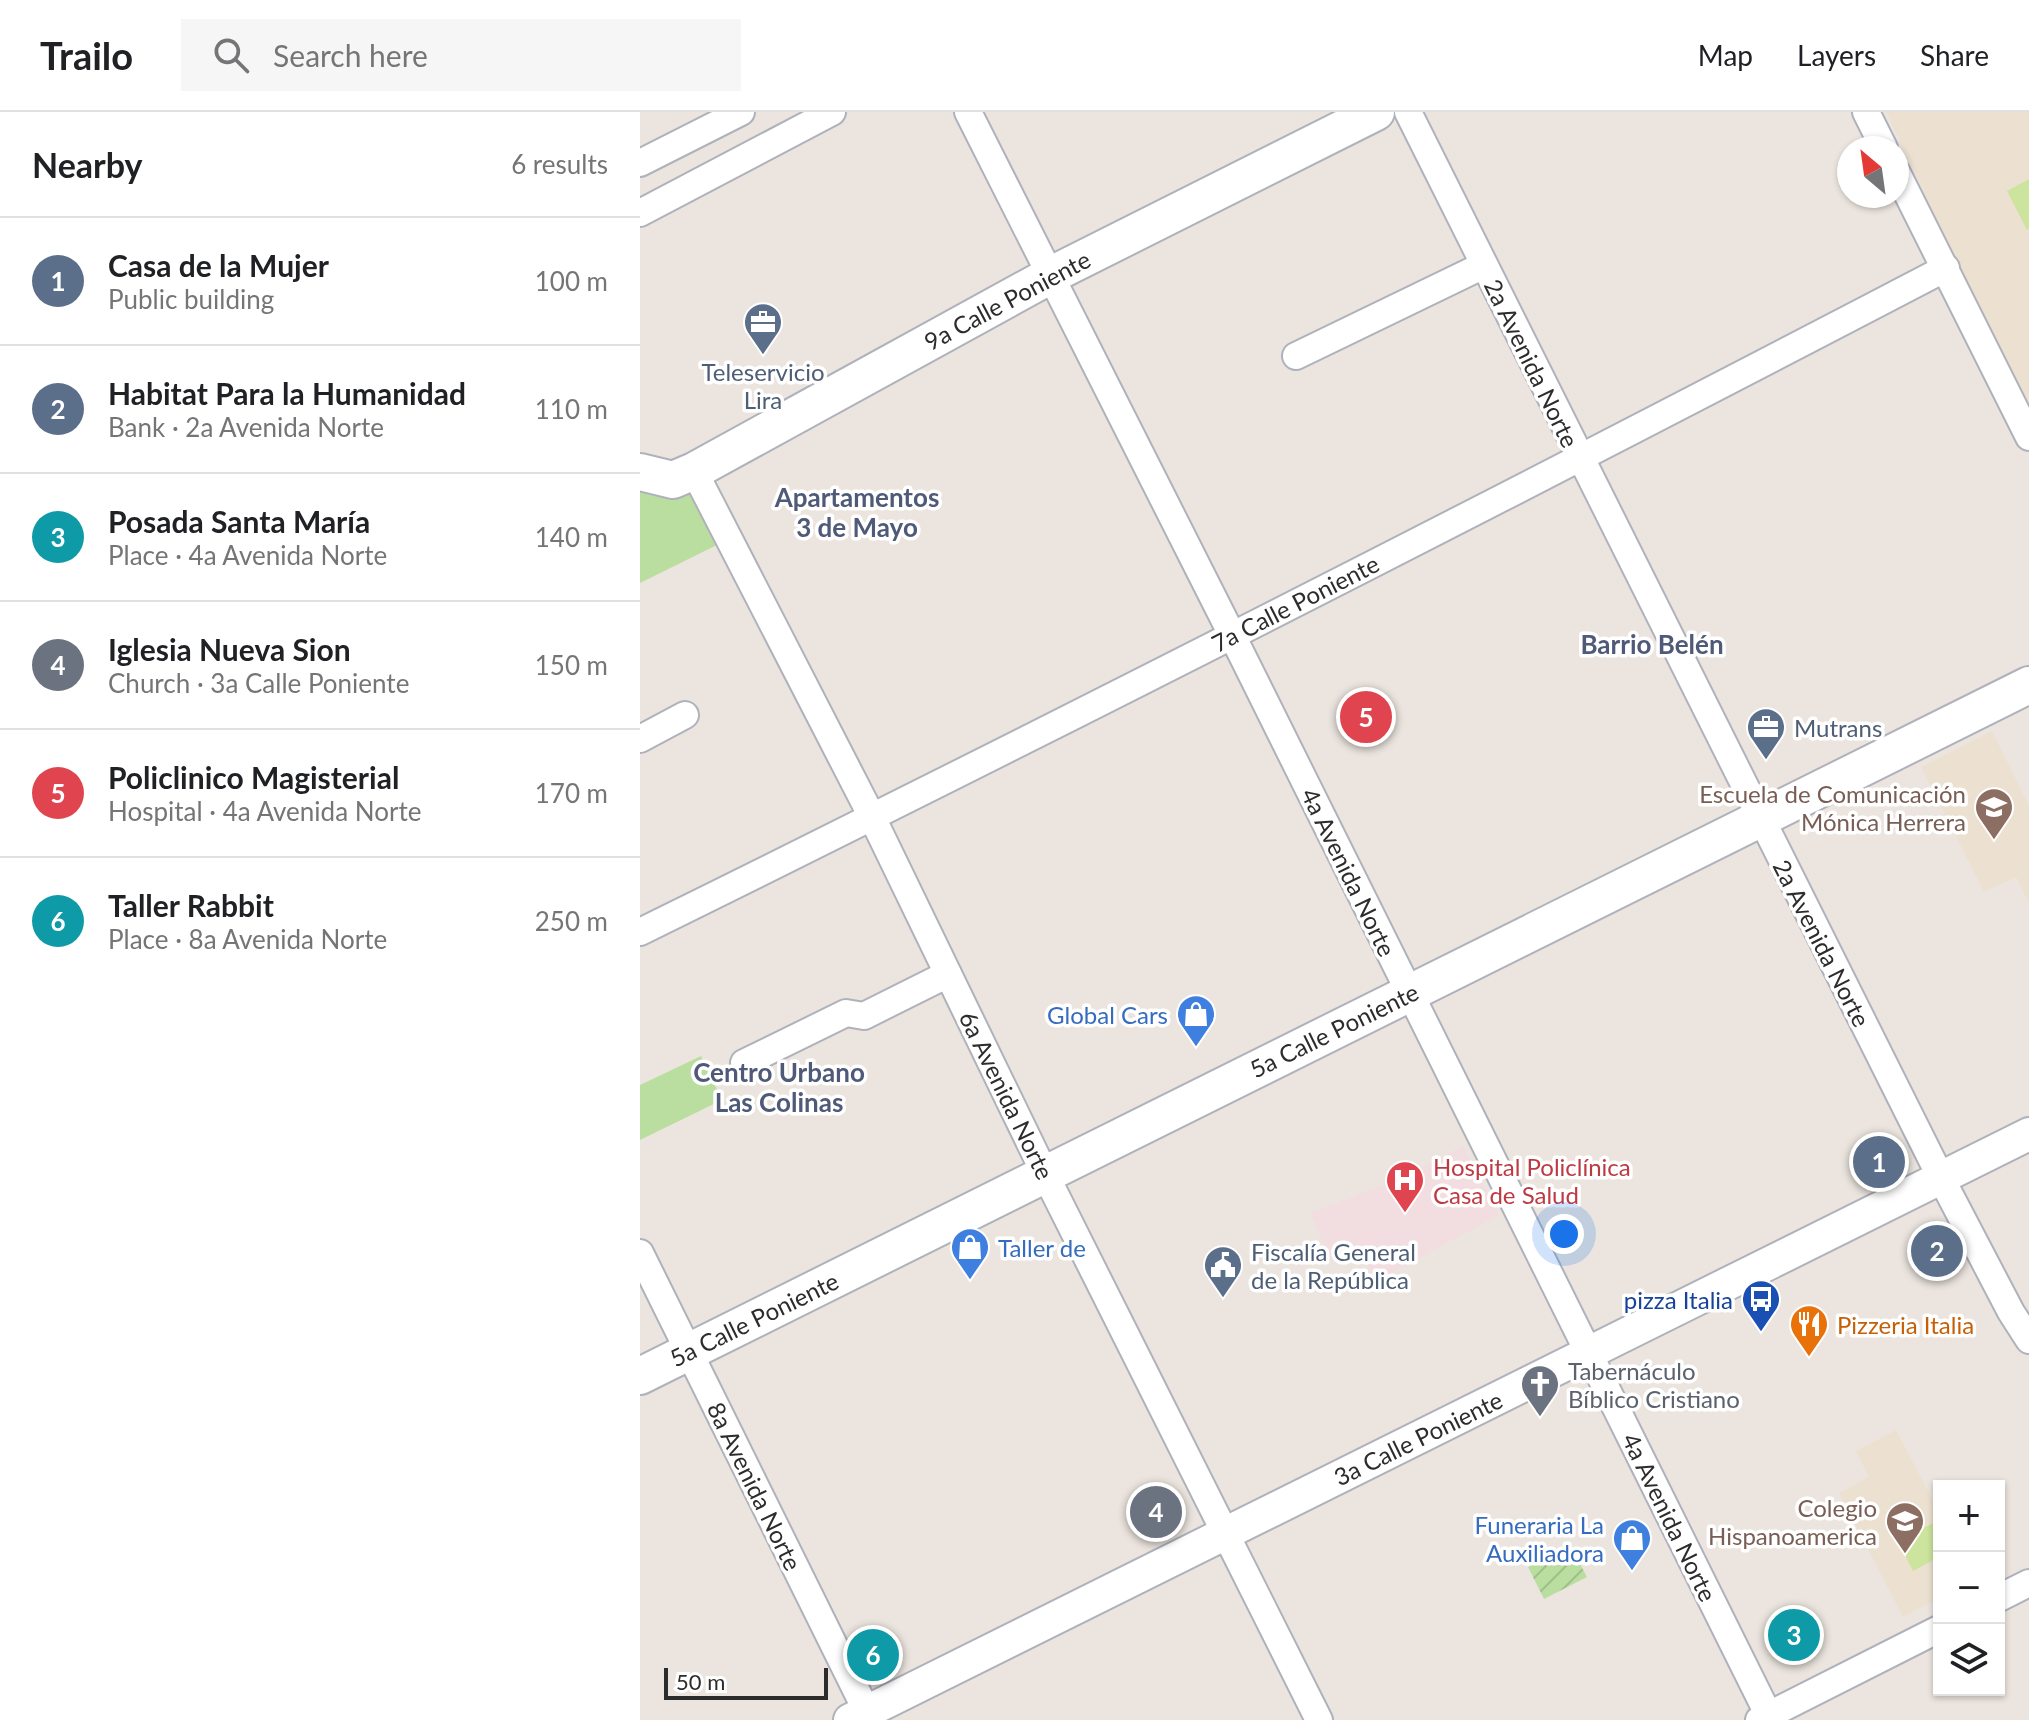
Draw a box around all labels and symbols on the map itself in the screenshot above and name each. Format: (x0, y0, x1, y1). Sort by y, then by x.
north arrow (1837, 136, 1909, 208)
street label: 9a Calle Poniente (919, 244, 1095, 356)
street label: 2a Avenida Norte (1479, 274, 1585, 452)
office icon: Teleservicio Lira (742, 301, 784, 356)
place label: Teleservicio Lira (701, 357, 825, 414)
district label: Apartamentos 3 de Mayo (774, 481, 939, 543)
street label: 7a Calle Poniente (1207, 548, 1383, 658)
district label: Barrio Belén (1580, 628, 1724, 660)
pin: 5 (1340, 687, 1392, 747)
office icon: Mutrans (1745, 706, 1787, 761)
place label: Mutrans (1794, 713, 1882, 742)
place label: Escuela de Comunicación Mónica Herrera (1699, 779, 1966, 836)
street label: 4a Avenida Norte (1296, 783, 1402, 961)
school or university icon: Escuela de Comunicación Mónica Herrera (1973, 786, 2015, 841)
street label: 2a Avenida Norte (1767, 855, 1877, 1031)
street label: 5a Calle Poniente (1245, 977, 1423, 1083)
shop icon: Global Cars (1175, 993, 1217, 1048)
place label: Global Cars (1047, 1000, 1168, 1029)
street label: 6a Avenida Norte (954, 1006, 1060, 1184)
district label: Centro Urbano Las Colinas (693, 1056, 865, 1118)
pin: 1 (1853, 1132, 1905, 1192)
place label: Hospital Policlínica Casa de Salud (1433, 1152, 1631, 1209)
hospital icon: Hospital Policlínica Casa de Salud (1384, 1159, 1426, 1214)
your location (1544, 1214, 1584, 1254)
pin: 2 (1911, 1221, 1963, 1281)
shop icon: Taller de (949, 1226, 991, 1281)
place label: Taller de (998, 1233, 1086, 1262)
place label: Fiscalía General de la República (1251, 1237, 1416, 1294)
public building icon: Fiscalía General de la República (1202, 1244, 1244, 1299)
street label: 5a Calle Poniente (665, 1266, 843, 1372)
bus stop icon: pizza Italia (1740, 1278, 1782, 1333)
place label: pizza Italia (1624, 1285, 1733, 1314)
restaurant icon: Pizzeria Italia (1788, 1303, 1830, 1358)
place label: Pizzeria Italia (1837, 1310, 1974, 1339)
place label: Tabernáculo Bíblico Cristiano (1568, 1356, 1740, 1413)
church icon: Tabernáculo Bíblico Cristiano (1519, 1363, 1561, 1418)
street label: 3a Calle Poniente (1329, 1385, 1507, 1491)
street label: 8a Avenida Norte (702, 1397, 808, 1575)
street label: 4a Avenida Norte (1617, 1428, 1723, 1606)
pin: 4 (1130, 1482, 1182, 1542)
place label: Colegio Hispanoamerica (1708, 1493, 1877, 1550)
school or university icon: Colegio Hispanoamerica (1884, 1500, 1926, 1555)
place label: Funeraria La Auxiliadora (1475, 1510, 1604, 1567)
shop icon: Funeraria La Auxiliadora (1611, 1517, 1653, 1572)
pin: 3 (1768, 1605, 1820, 1665)
pin: 6 (847, 1625, 899, 1685)
scale bar (664, 1664, 828, 1700)

